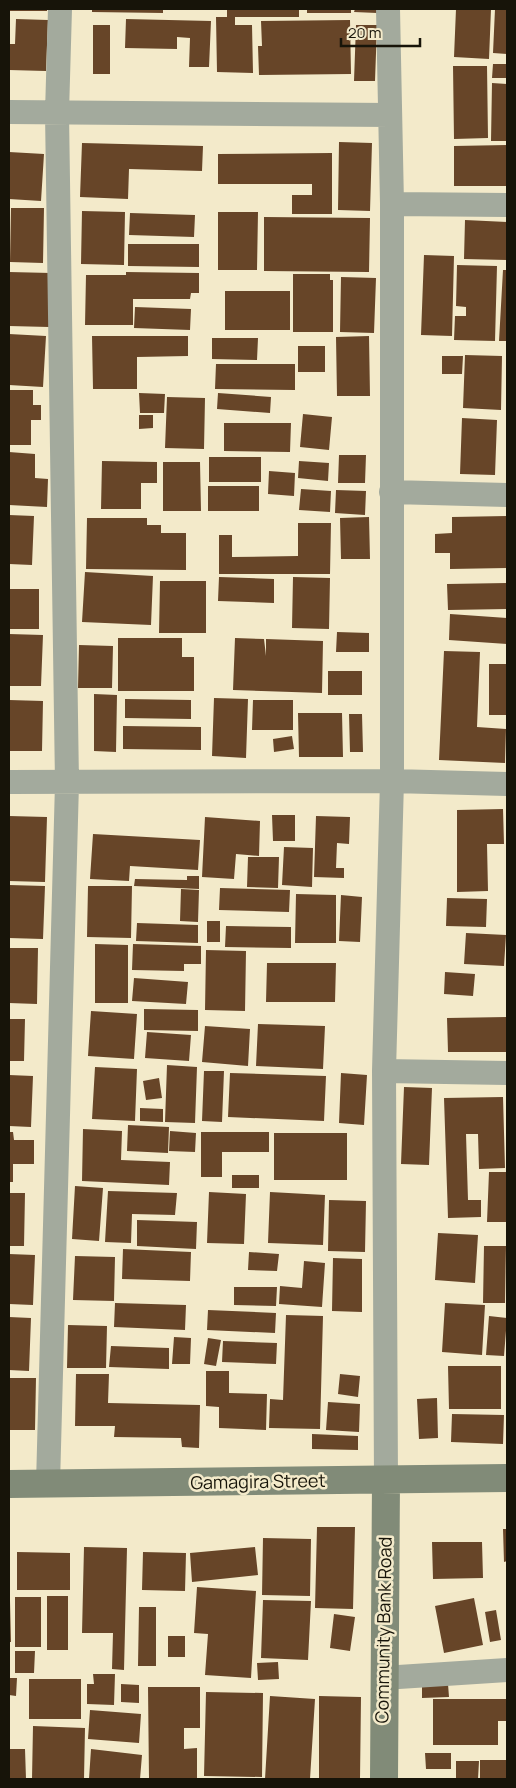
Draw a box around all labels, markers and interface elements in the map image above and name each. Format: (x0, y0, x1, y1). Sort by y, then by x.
scale bar (341, 15, 420, 47)
text: 20 m (348, 22, 381, 43)
street label: Gamagira Street (190, 1468, 326, 1494)
street label: Community Bank Road (369, 1536, 397, 1723)

